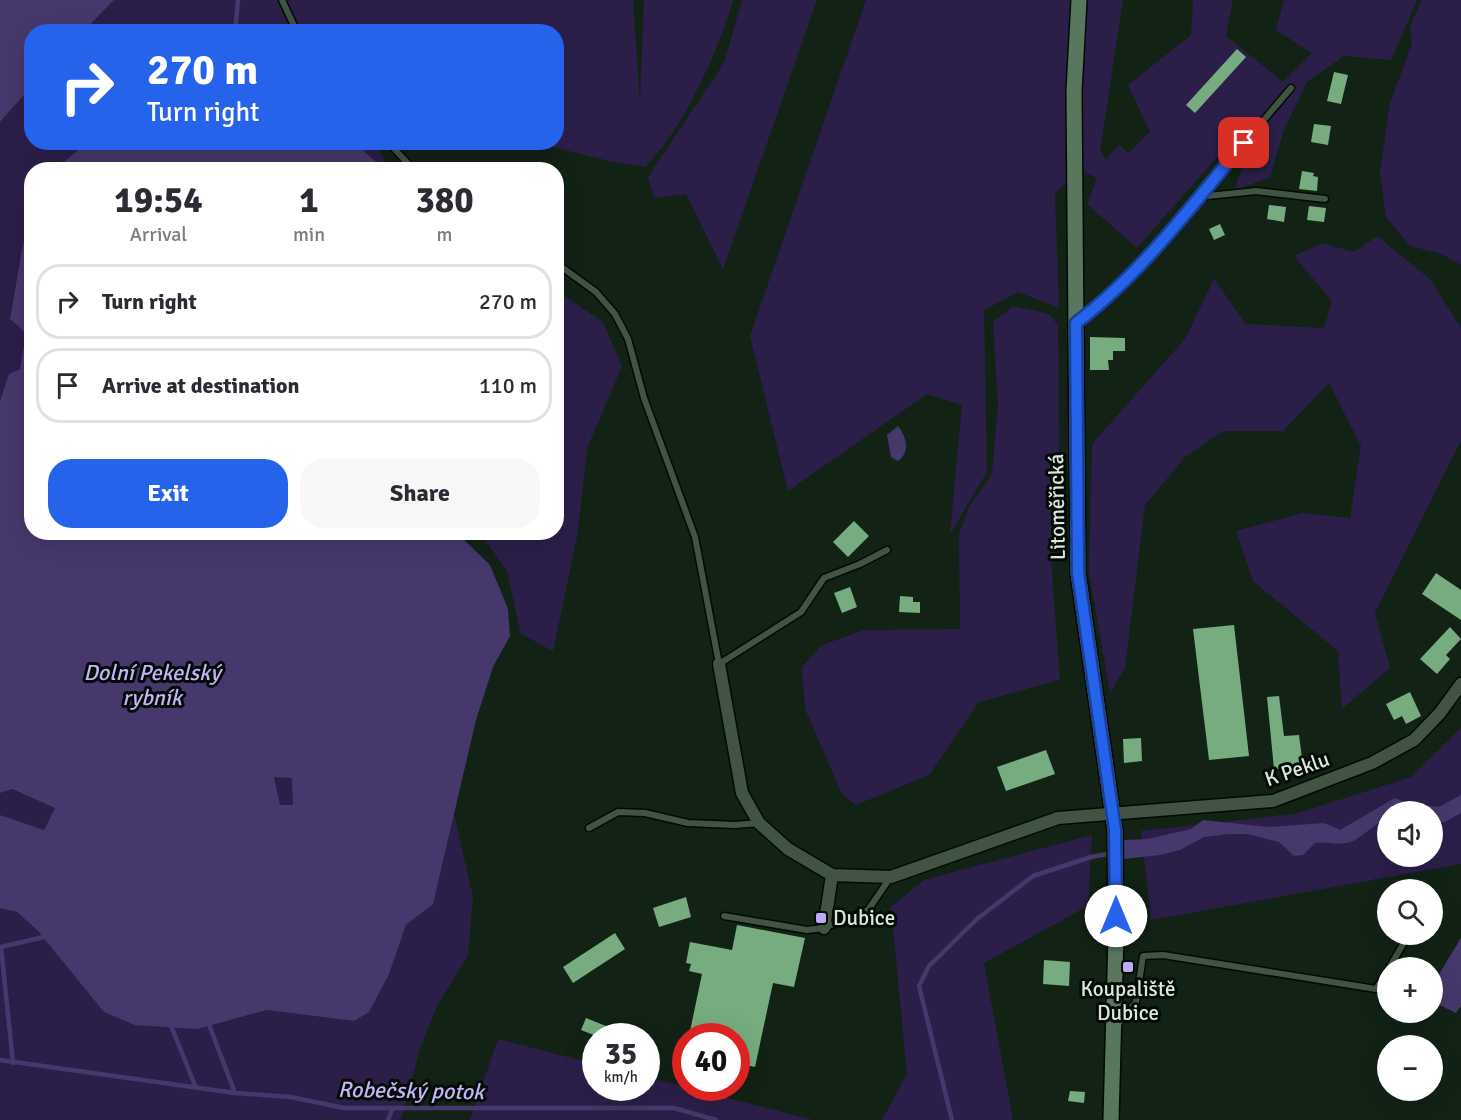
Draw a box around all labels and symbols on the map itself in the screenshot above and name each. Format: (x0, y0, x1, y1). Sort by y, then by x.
pin (1218, 117, 1269, 168)
street label: Litoměřická (1043, 454, 1071, 560)
water label: Dolní Pekelský rybník (84, 659, 223, 711)
street label: K Peklu (1261, 746, 1333, 792)
position arrow (1084, 884, 1148, 948)
place label: Dubice (833, 905, 895, 931)
marker: Dubice (814, 911, 828, 925)
marker: Koupaliště Dubice (1121, 960, 1135, 974)
place label: Koupaliště Dubice (1081, 976, 1175, 1026)
speed limit sign: 40 (672, 1023, 750, 1101)
water label: Robečský potok (338, 1076, 486, 1105)

